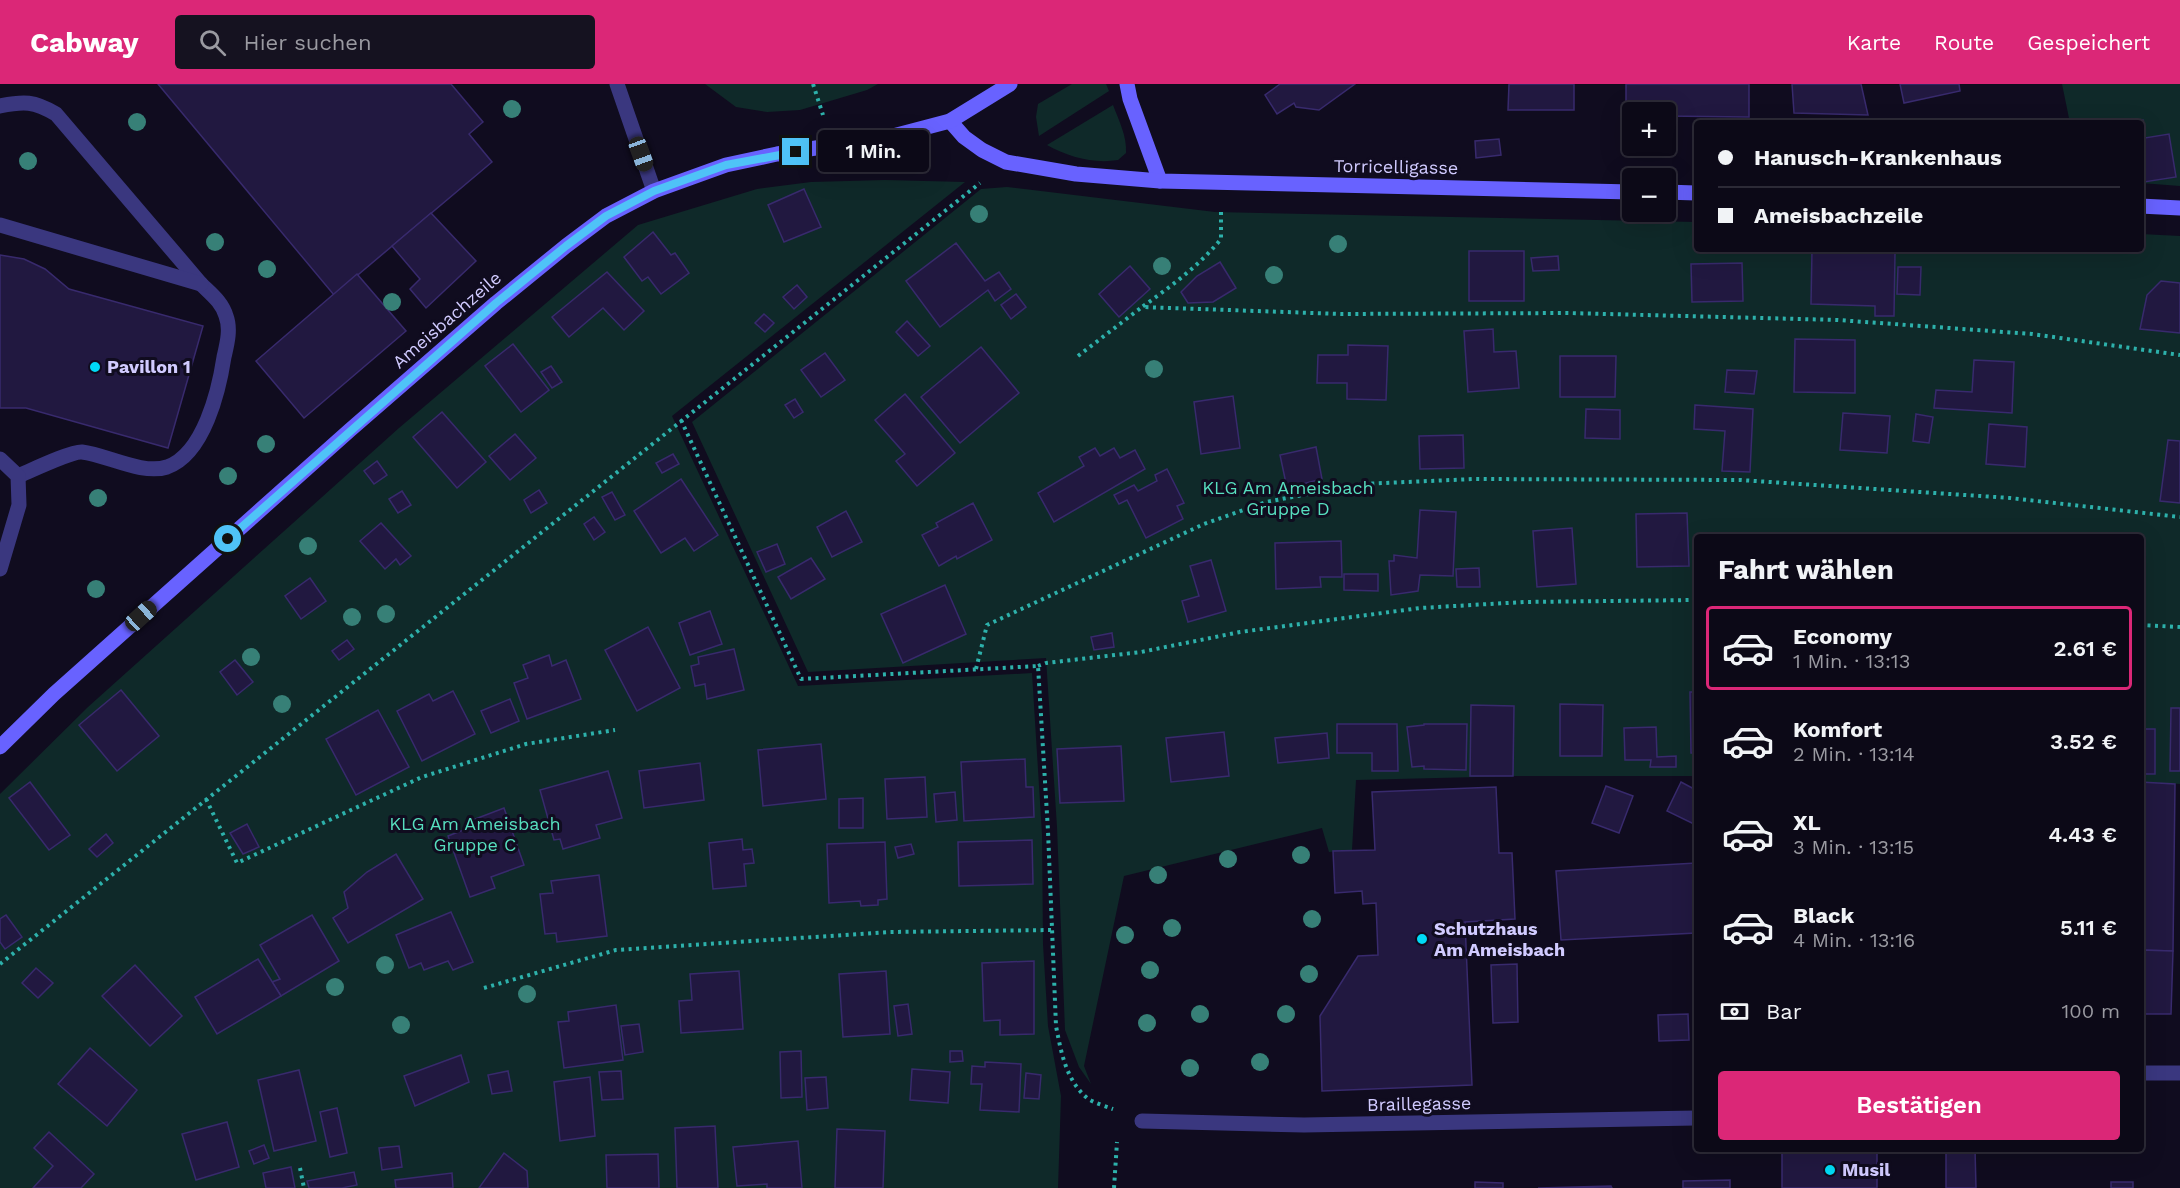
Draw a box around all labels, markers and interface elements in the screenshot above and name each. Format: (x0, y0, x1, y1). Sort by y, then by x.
search box (175, 15, 595, 69)
text: Cabway (30, 26, 139, 59)
icon: search (196, 26, 229, 59)
text: Hier suchen (244, 30, 372, 55)
text: Karte (1847, 30, 1901, 55)
text: Route (1934, 30, 1994, 55)
text: Gespeichert (2027, 30, 2150, 55)
map controls (1622, 102, 1676, 222)
button: + (1622, 102, 1676, 156)
callout: 1 Min. (817, 131, 928, 173)
car (626, 134, 656, 174)
route end (782, 138, 809, 165)
text: 1 Min. (846, 139, 901, 163)
text: Hanusch-Krankenhaus (1754, 145, 2002, 170)
street label: Torricelligasse (1334, 155, 1458, 178)
button: − (1622, 168, 1676, 222)
text: Ameisbachzeile (1754, 203, 1923, 228)
street label: Ameisbachzeile (388, 267, 505, 372)
place label: Pavillon 1 (107, 356, 191, 377)
marker: Pavillon 1 (88, 360, 102, 374)
park label: KLG Am Ameisbach Gruppe D (1202, 477, 1374, 519)
route start (214, 525, 241, 552)
text: Fahrt wählen (1718, 554, 1894, 586)
car (122, 597, 160, 635)
icon: car (1721, 621, 1775, 675)
text: Economy (1793, 624, 1892, 649)
text: 2.61 € (2053, 636, 2117, 661)
text: 1 Min. · 13:13 (1793, 649, 1910, 673)
icon: car (1721, 714, 1775, 768)
text: Komfort (1793, 717, 1882, 742)
text: 3.52 € (2050, 729, 2117, 754)
text: 2 Min. · 13:14 (1793, 742, 1915, 766)
icon: car (1721, 807, 1775, 861)
text: XL (1793, 810, 1821, 835)
park label: KLG Am Ameisbach Gruppe C (389, 813, 561, 855)
text: 4.43 € (2048, 822, 2117, 847)
text: 3 Min. · 13:15 (1793, 835, 1914, 859)
icon: car (1721, 900, 1775, 954)
text: Black (1793, 903, 1854, 928)
text: 5.11 € (2060, 915, 2117, 940)
place label: Schutzhaus Am Ameisbach (1434, 918, 1565, 960)
text: 4 Min. · 13:16 (1793, 928, 1915, 952)
marker: Schutzhaus Am Ameisbach (1415, 932, 1429, 946)
icon: cash (1718, 995, 1751, 1028)
text: Bar (1766, 999, 1802, 1024)
text: 100 m (2061, 999, 2120, 1023)
button: Bestätigen (1718, 1071, 2120, 1140)
street label: Braillegasse (1367, 1092, 1471, 1115)
place label: Musil (1842, 1159, 1890, 1180)
marker: Musil (1823, 1163, 1837, 1177)

